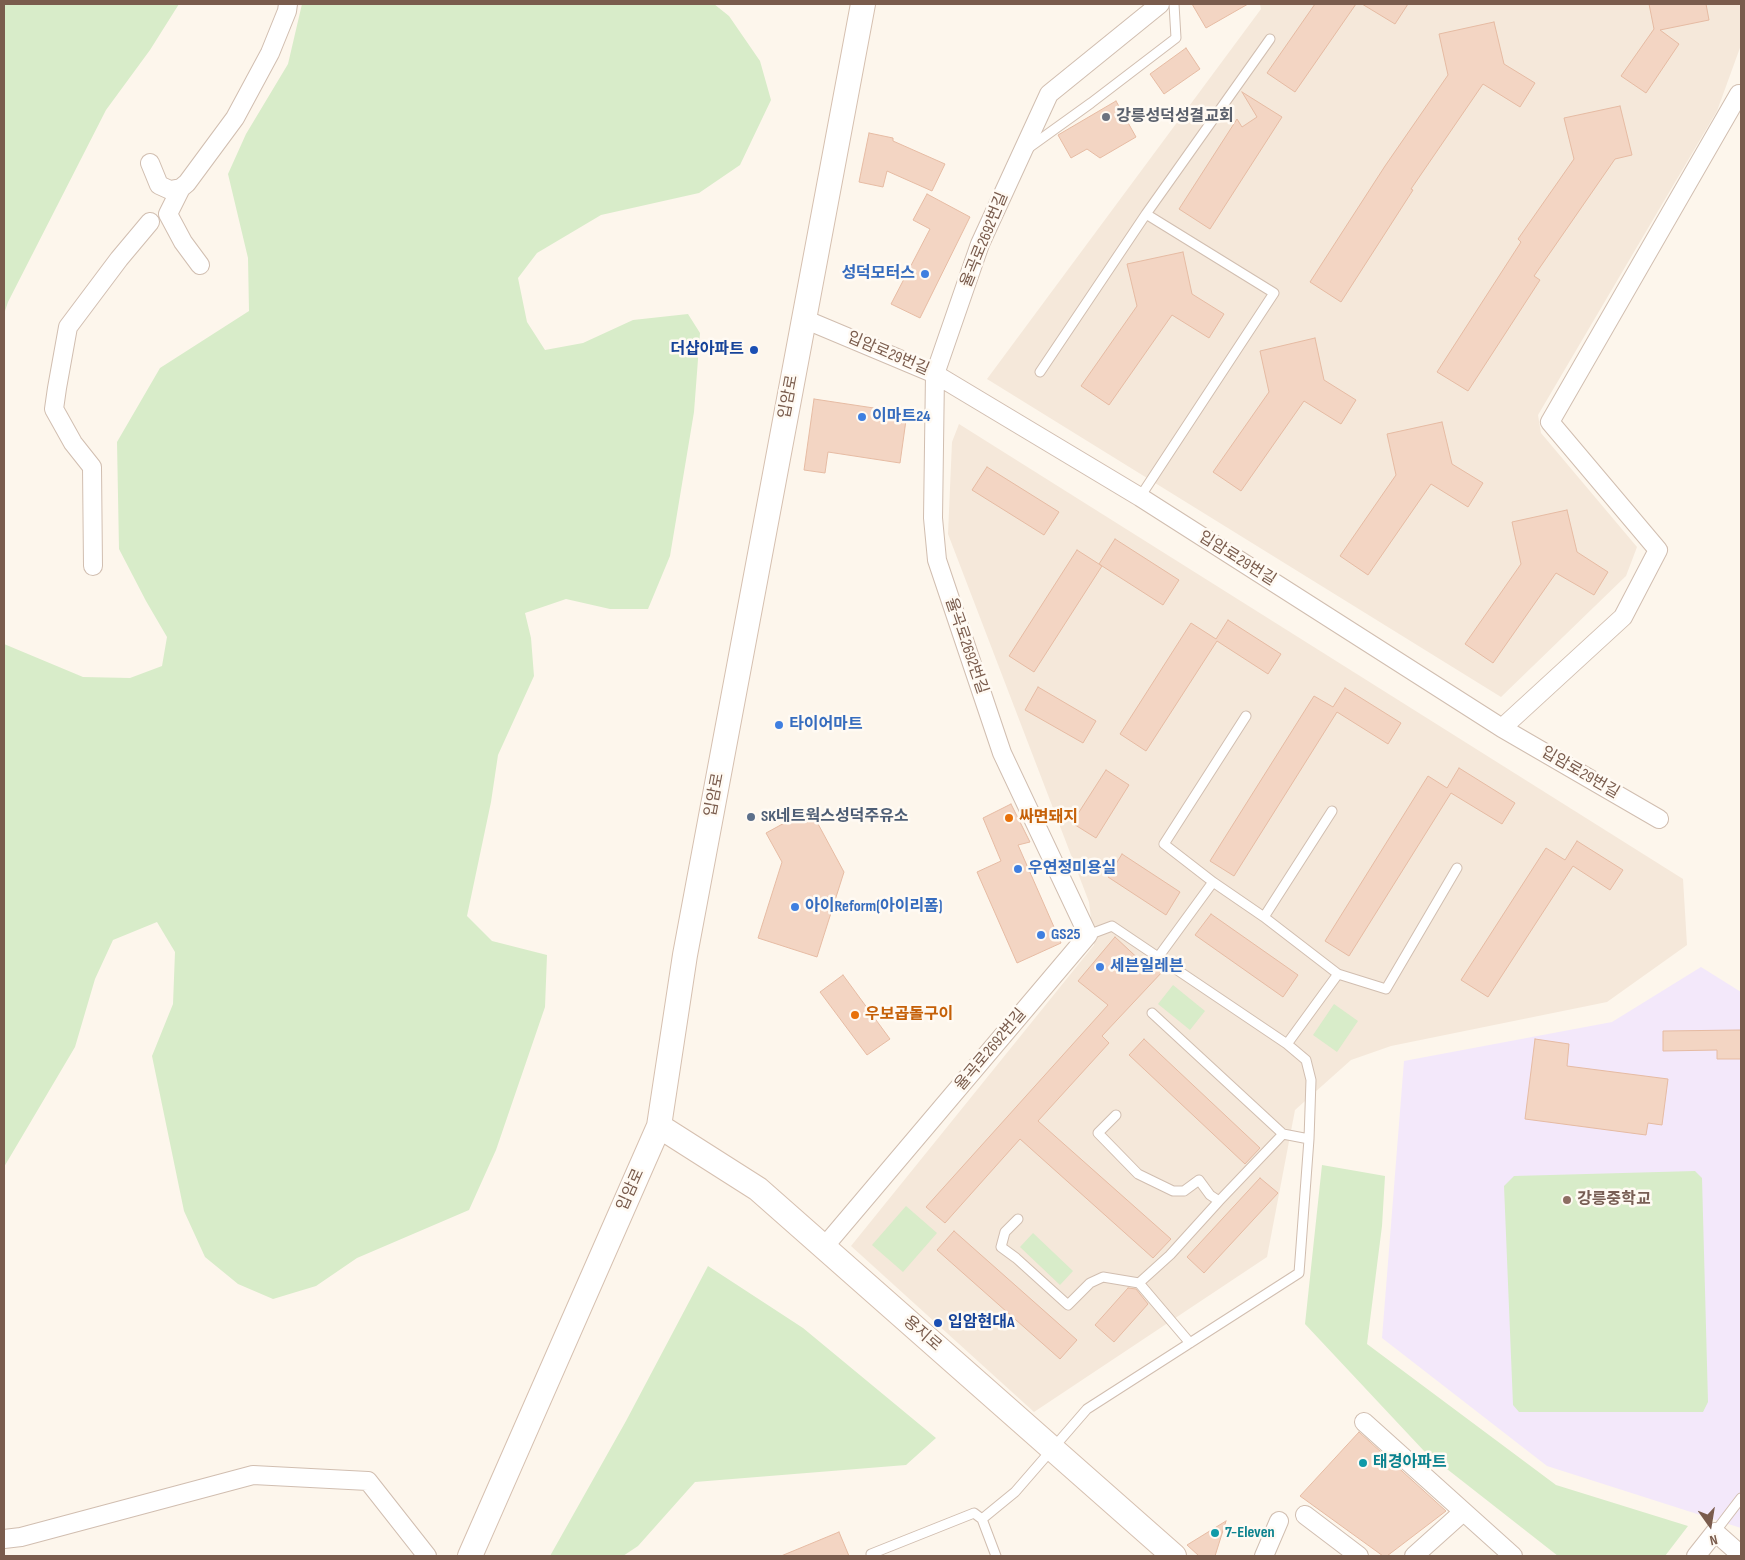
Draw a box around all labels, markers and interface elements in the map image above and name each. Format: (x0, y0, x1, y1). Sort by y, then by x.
place label: 강릉성덕성결교회 (1116, 107, 1234, 127)
marker: 강릉성덕성결교회 (1100, 111, 1112, 123)
street label: 율곡로2692번길 (957, 190, 1013, 290)
place label: 성덕모터스 (841, 264, 915, 284)
marker: 성덕모터스 (919, 268, 931, 280)
street label: 입암로29번길 (844, 328, 932, 380)
place label: 더샵아파트 (670, 340, 744, 360)
marker: 더샵아파트 (748, 344, 760, 356)
street label: 입암로 (775, 373, 803, 421)
place label: 이마트24 (872, 407, 931, 427)
marker: 이마트24 (856, 411, 868, 423)
street label: 입암로29번길 (1195, 528, 1279, 590)
street label: 율곡로2692번길 (941, 595, 991, 697)
place label: 타이어마트 (789, 715, 863, 735)
marker: 타이어마트 (773, 719, 785, 731)
street label: 입암로29번길 (1537, 743, 1623, 803)
street label: 입암로 (701, 771, 729, 819)
place label: SK네트웍스성덕주유소 (761, 807, 909, 827)
place label: 싸면돼지 (1019, 808, 1078, 828)
marker: SK네트웍스성덕주유소 (745, 811, 757, 823)
marker: 싸면돼지 (1003, 812, 1015, 824)
place label: 우연정미용실 (1028, 859, 1116, 879)
marker: 우연정미용실 (1012, 863, 1024, 875)
place label: 아이Reform(아이리폼) (805, 897, 942, 917)
marker: 아이Reform(아이리폼) (789, 901, 801, 913)
place label: GS25 (1051, 925, 1081, 945)
marker: GS25 (1035, 929, 1047, 941)
place label: 세븐일레븐 (1110, 957, 1184, 977)
marker: 세븐일레븐 (1094, 961, 1106, 973)
place label: 우보곱돌구이 (865, 1005, 953, 1025)
street label: 율곡로2692번길 (951, 1005, 1031, 1095)
marker: 우보곱돌구이 (849, 1009, 861, 1021)
street label: 입암로 (613, 1166, 649, 1214)
place label: 강릉중학교 (1577, 1190, 1651, 1210)
marker: 강릉중학교 (1561, 1194, 1573, 1206)
street label: 용지로 (899, 1312, 945, 1356)
place label: 입암현대A (948, 1313, 1014, 1333)
marker: 입암현대A (932, 1317, 944, 1329)
place label: 태경아파트 (1373, 1453, 1447, 1473)
marker: 태경아파트 (1357, 1457, 1369, 1469)
north arrow (1685, 1500, 1735, 1550)
place label: 7-Eleven (1225, 1523, 1275, 1543)
marker: 7-Eleven (1209, 1527, 1221, 1539)
text: N (1708, 1531, 1719, 1549)

